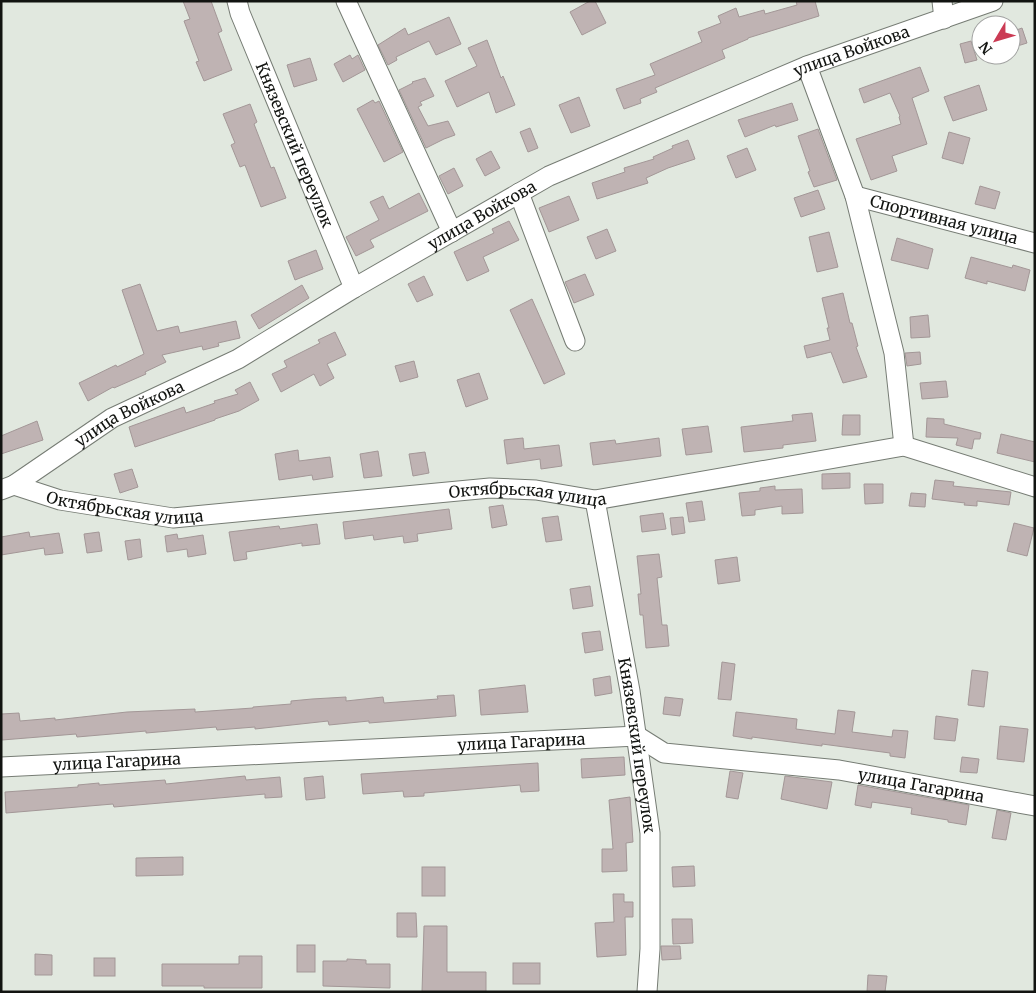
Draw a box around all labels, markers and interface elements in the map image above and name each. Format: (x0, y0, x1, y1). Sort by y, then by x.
north arrow (971, 15, 1021, 65)
street label: улица Войкова (790, 21, 912, 81)
text: N (975, 38, 996, 58)
street label: Князевский переулок (251, 59, 338, 230)
street label: улица Войкова (424, 176, 540, 254)
street label: Спортивная улица (868, 190, 1021, 248)
street label: улица Войкова (71, 376, 187, 451)
street label: Октябрьская улица (448, 478, 608, 510)
street label: Октябрьская улица (44, 486, 205, 528)
street label: Князевский переулок (614, 656, 660, 834)
street label: улица Гагарина (457, 729, 586, 755)
street label: улица Гагарина (53, 748, 182, 774)
street label: улица Гагарина (856, 764, 986, 807)

